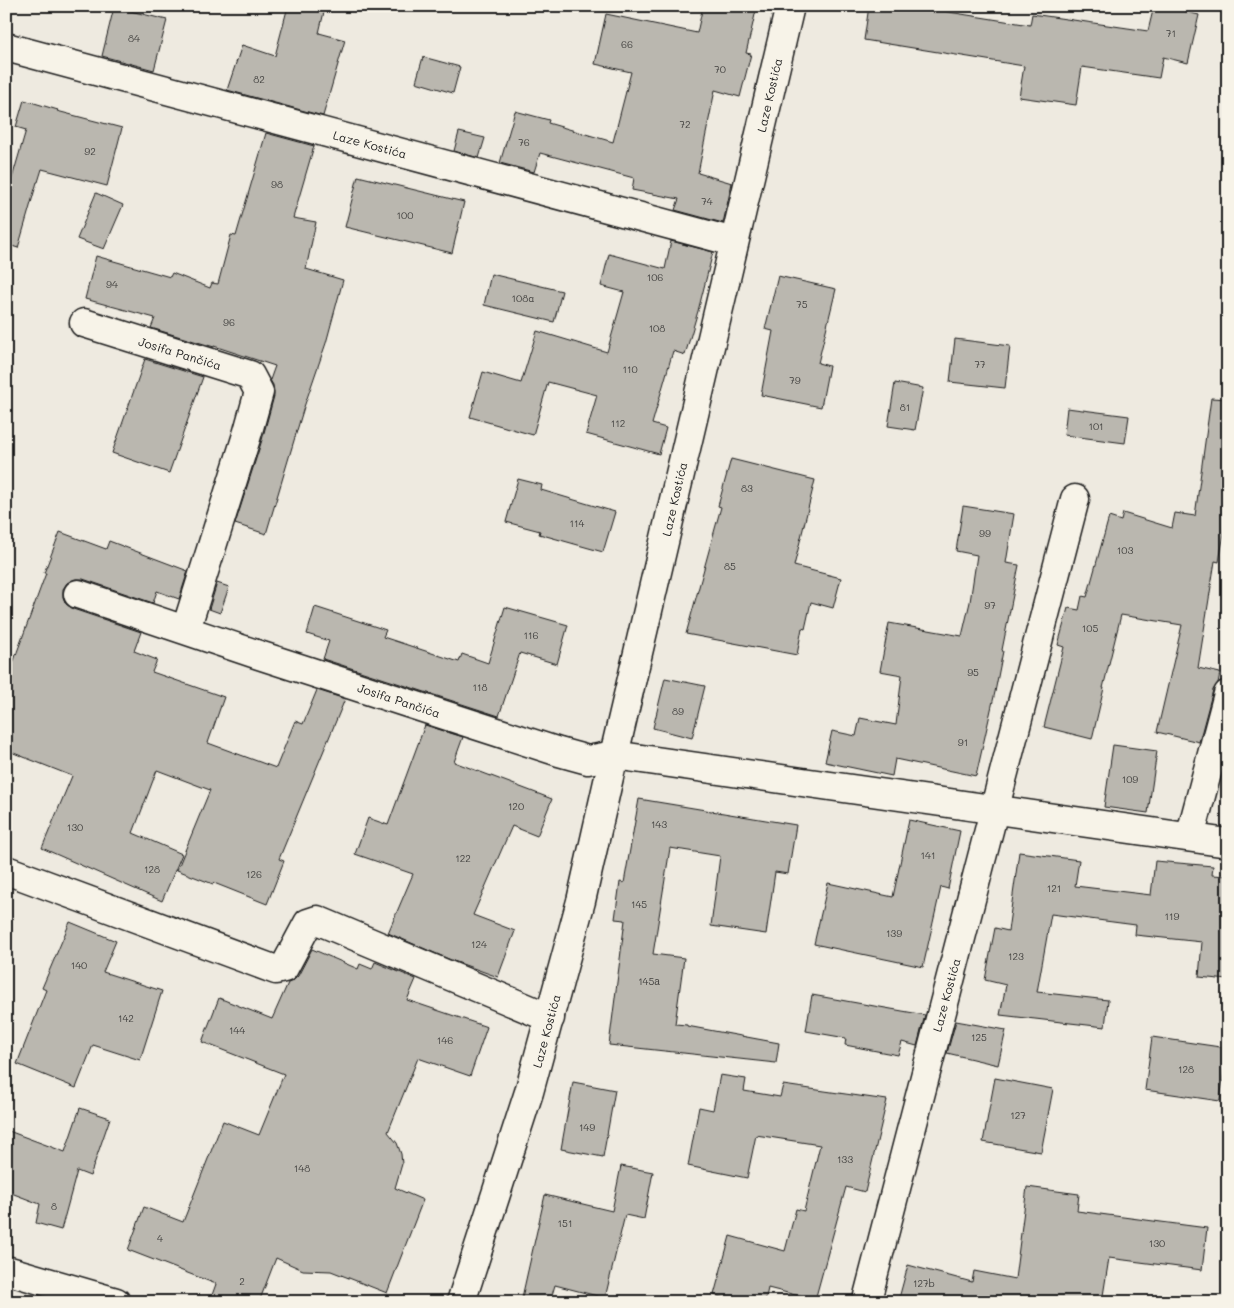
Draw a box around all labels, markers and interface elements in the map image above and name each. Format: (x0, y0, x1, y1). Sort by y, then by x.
house number: 71 (1166, 26, 1176, 40)
house number: 84 (128, 31, 140, 45)
house number: 66 (621, 37, 633, 51)
street label: Laze Kostića (753, 56, 785, 134)
house number: 70 (714, 62, 726, 76)
house number: 82 (253, 72, 265, 86)
house number: 72 (679, 117, 691, 131)
street label: Laze Kostića (331, 127, 409, 161)
house number: 76 (518, 135, 530, 149)
house number: 92 (84, 144, 96, 158)
house number: 98 (271, 177, 283, 191)
house number: 74 (701, 194, 713, 208)
house number: 100 (397, 208, 413, 222)
house number: 106 (647, 270, 663, 284)
house number: 94 (106, 277, 118, 291)
house number: 108a (512, 291, 534, 305)
house number: 75 (796, 297, 808, 311)
house number: 96 (223, 315, 235, 329)
house number: 108 (649, 321, 665, 335)
street label: Josifa Pančića (137, 333, 223, 373)
house number: 77 (974, 357, 986, 371)
house number: 110 (622, 362, 638, 376)
house number: 79 (789, 373, 801, 387)
house number: 81 (900, 400, 910, 414)
house number: 112 (611, 416, 625, 430)
house number: 101 (1088, 419, 1104, 433)
street label: Laze Kostića (658, 460, 690, 538)
house number: 83 (741, 481, 753, 495)
house number: 114 (570, 516, 585, 530)
house number: 99 (979, 526, 991, 540)
house number: 103 (1117, 543, 1133, 557)
house number: 85 (724, 559, 736, 573)
house number: 97 (984, 598, 996, 612)
house number: 105 (1082, 621, 1098, 635)
house number: 116 (524, 628, 538, 642)
house number: 95 (967, 665, 979, 679)
street label: Josifa Pančića (356, 679, 442, 721)
house number: 118 (473, 680, 488, 694)
house number: 89 (672, 704, 684, 718)
house number: 91 (958, 735, 968, 749)
house number: 109 (1122, 772, 1138, 786)
house number: 120 (508, 799, 524, 813)
house number: 143 (651, 817, 667, 831)
house number: 130 (67, 820, 83, 834)
house number: 141 (921, 848, 935, 862)
house number: 122 (455, 851, 471, 865)
house number: 128 (144, 862, 160, 876)
house number: 126 (246, 867, 262, 881)
house number: 121 (1047, 881, 1061, 895)
house number: 145 (631, 897, 647, 911)
house number: 119 (1165, 909, 1180, 923)
house number: 139 (886, 926, 902, 940)
house number: 124 (471, 937, 487, 951)
house number: 123 (1008, 949, 1024, 963)
street label: Laze Kostića (929, 956, 963, 1034)
house number: 140 (71, 958, 87, 972)
house number: 145а (638, 974, 660, 988)
street label: Laze Kostića (529, 992, 563, 1070)
house number: 142 (118, 1011, 134, 1025)
house number: 144 (229, 1023, 245, 1037)
house number: 125 (971, 1030, 987, 1044)
house number: 146 (437, 1033, 453, 1047)
house number: 128 (1178, 1062, 1194, 1076)
house number: 127 (1010, 1108, 1026, 1122)
house number: 149 (579, 1120, 595, 1134)
house number: 133 (837, 1152, 853, 1166)
house number: 148 (294, 1161, 310, 1175)
house number: 8 (51, 1199, 57, 1213)
house number: 151 (558, 1216, 572, 1230)
house number: 4 (157, 1231, 163, 1245)
house number: 130 (1149, 1236, 1165, 1250)
house number: 2 (239, 1274, 245, 1288)
house number: 127b (913, 1276, 935, 1290)

